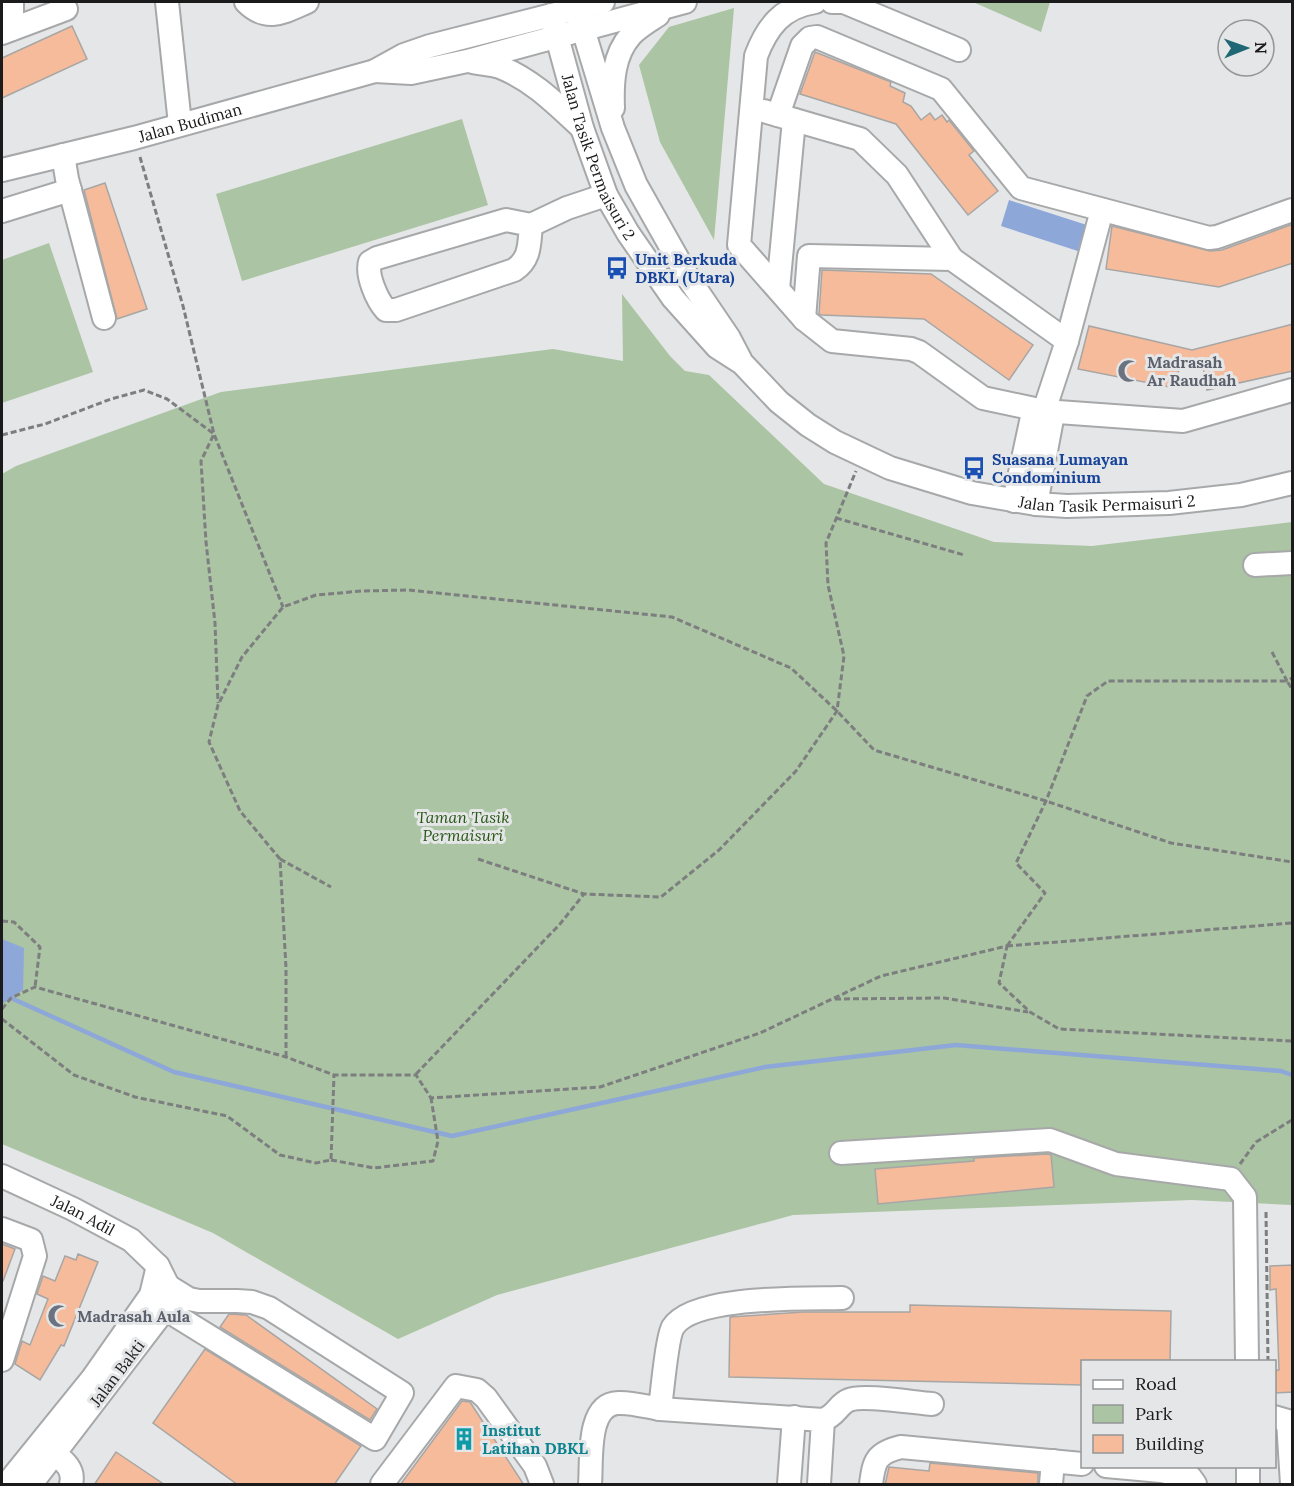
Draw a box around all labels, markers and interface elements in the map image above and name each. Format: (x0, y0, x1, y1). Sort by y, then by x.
north arrow (1216, 18, 1276, 78)
text: N (1251, 41, 1271, 54)
street label: Jalan Tasik Permaisuri 2 (557, 71, 640, 244)
street label: Jalan Budiman (135, 98, 244, 147)
place label: Unit Berkuda DBKL (Utara) (635, 249, 738, 288)
bus stop icon: Unit Berkuda DBKL (Utara) (604, 255, 630, 281)
place label: Madrasah Ar Raudhah (1147, 352, 1237, 390)
mosque icon: Madrasah Ar Raudhah (1116, 358, 1142, 384)
place label: Suasana Lumayan Condominium (992, 449, 1128, 487)
bus stop icon: Suasana Lumayan Condominium (961, 455, 987, 481)
street label: Jalan Tasik Permaisuri 2 (1016, 490, 1196, 516)
park label: Taman Tasik Permaisuri (416, 807, 510, 845)
street label: Jalan Adil (47, 1190, 118, 1240)
mosque icon: Madrasah Aula (46, 1303, 72, 1329)
place label: Madrasah Aula (77, 1306, 191, 1326)
street label: Jalan Bakti (85, 1336, 148, 1411)
legend (1081, 1360, 1276, 1468)
text: Road (1135, 1372, 1177, 1395)
text: Park (1135, 1402, 1173, 1425)
place label: Institut Latihan DBKL (482, 1420, 588, 1458)
building icon: Institut Latihan DBKL (451, 1426, 477, 1452)
text: Building (1135, 1432, 1205, 1455)

